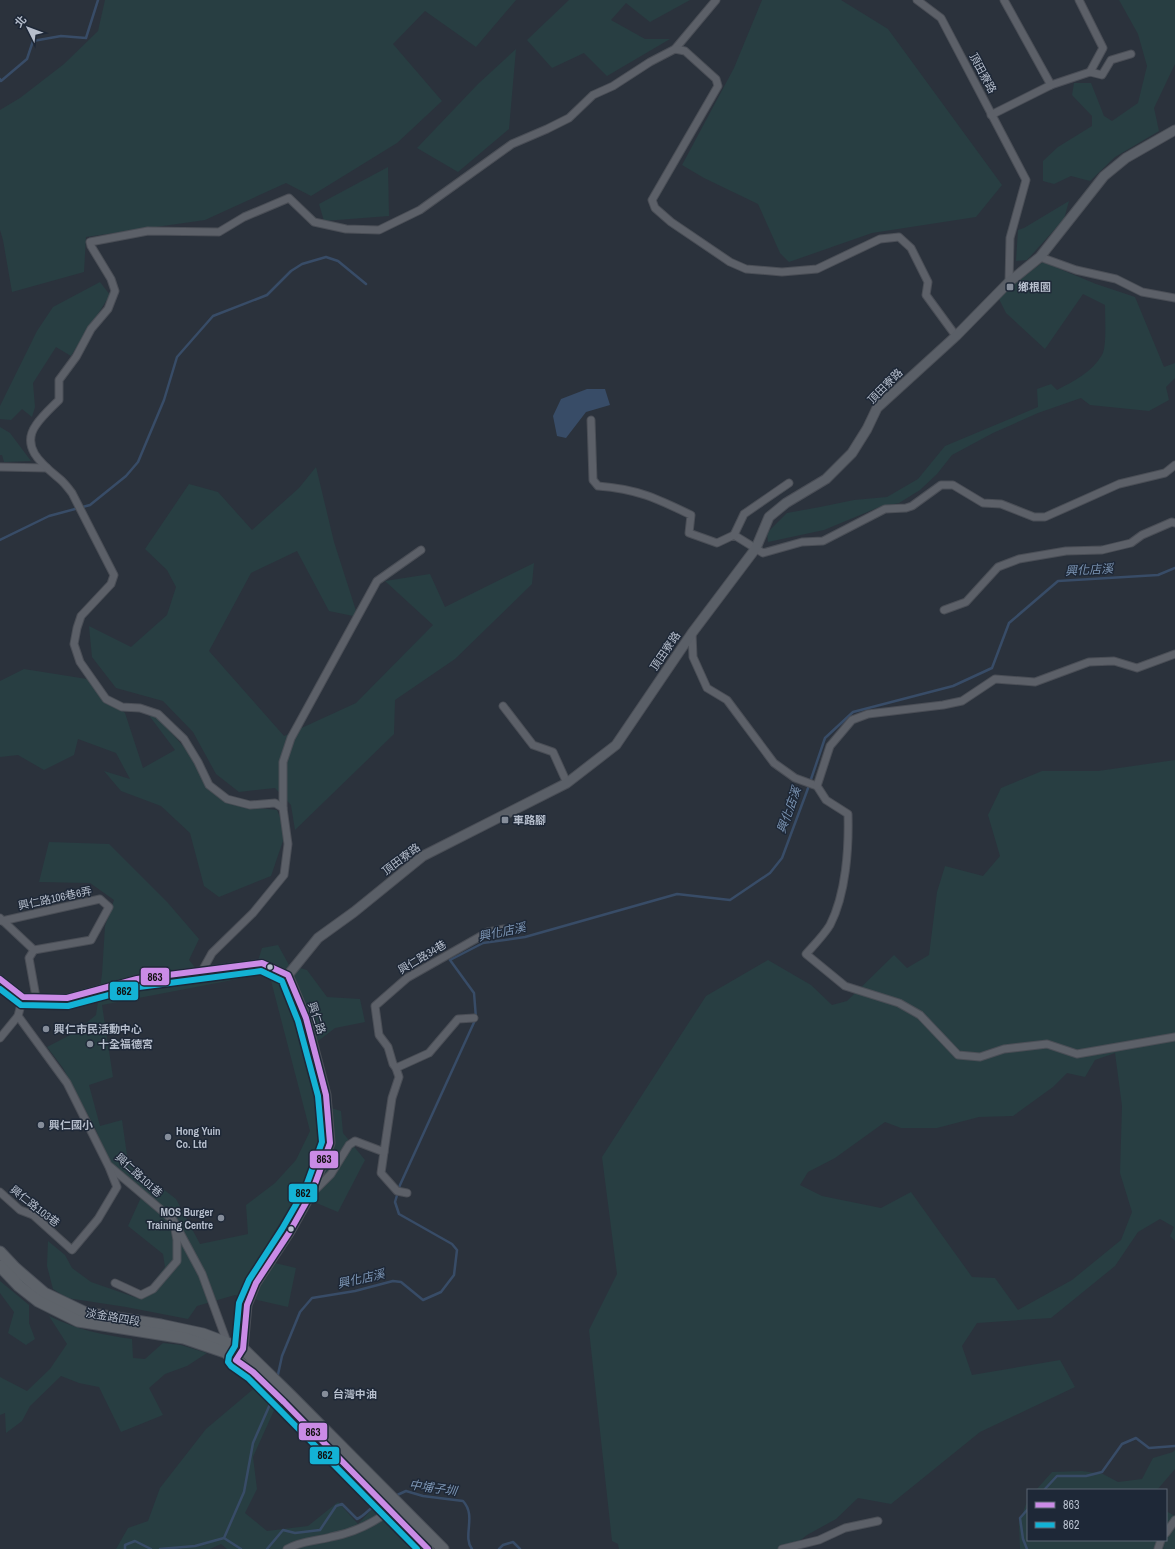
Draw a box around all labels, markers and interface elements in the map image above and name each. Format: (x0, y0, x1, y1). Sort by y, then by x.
north arrow (8, 8, 48, 48)
text: 北 (12, 13, 29, 30)
street label: 頂田寮路 (966, 50, 1000, 96)
place label: 鄉根園 (1018, 280, 1051, 294)
marker: 鄉根園 (1005, 282, 1015, 292)
street label: 頂田寮路 (864, 365, 906, 407)
water label: 興化店溪 (1065, 561, 1115, 579)
street label: 頂田寮路 (647, 629, 683, 673)
water label: 興化店溪 (773, 783, 805, 835)
place label: 車路腳 (513, 813, 546, 827)
marker: 車路腳 (500, 815, 510, 825)
street label: 頂田寮路 (379, 840, 423, 878)
street label: 興仁路106巷6弄 (17, 883, 93, 913)
water label: 興化店溪 (477, 919, 529, 945)
street label: 興仁路34巷 (395, 937, 449, 977)
unlabelled marker (265, 962, 275, 972)
line badge: 863 (140, 967, 170, 986)
text: 863 (147, 970, 163, 984)
line badge: 862 (109, 981, 139, 1001)
text: 862 (116, 984, 132, 998)
street label: 興仁路 (305, 1000, 329, 1036)
place label: 興仁市民活動中心 (54, 1022, 142, 1036)
marker: 興仁市民活動中心 (41, 1024, 51, 1034)
place label: 十全福德宮 (98, 1037, 153, 1051)
marker: 十全福德宮 (85, 1039, 95, 1049)
place label: 興仁國小 (49, 1118, 93, 1132)
marker: 興仁國小 (36, 1120, 46, 1130)
place label: Hong Yuin Co. Ltd (176, 1124, 220, 1151)
marker: Hong Yuin Co. Ltd (163, 1132, 173, 1142)
street label: 興仁路101巷 (112, 1150, 166, 1200)
line badge: 863 (309, 1150, 339, 1169)
text: 863 (316, 1152, 332, 1166)
street label: 興仁路103巷 (7, 1182, 63, 1230)
line badge: 862 (288, 1183, 318, 1203)
text: 862 (295, 1186, 311, 1200)
place label: MOS Burger Training Centre (147, 1205, 213, 1232)
marker: MOS Burger Training Centre (216, 1213, 226, 1223)
unlabelled marker (286, 1224, 296, 1234)
water label: 興化店溪 (336, 1265, 388, 1292)
street label: 淡金路四段 (85, 1305, 141, 1329)
place label: 台灣中油 (333, 1387, 377, 1401)
marker: 台灣中油 (320, 1389, 330, 1399)
line badge: 863 (298, 1422, 328, 1441)
text: 863 (305, 1425, 321, 1439)
line badge: 862 (309, 1446, 340, 1465)
text: 862 (317, 1448, 333, 1462)
water label: 中埔子圳 (408, 1477, 460, 1500)
legend (1027, 1489, 1167, 1541)
text: 863 (1063, 1497, 1079, 1513)
text: 862 (1063, 1517, 1079, 1533)

